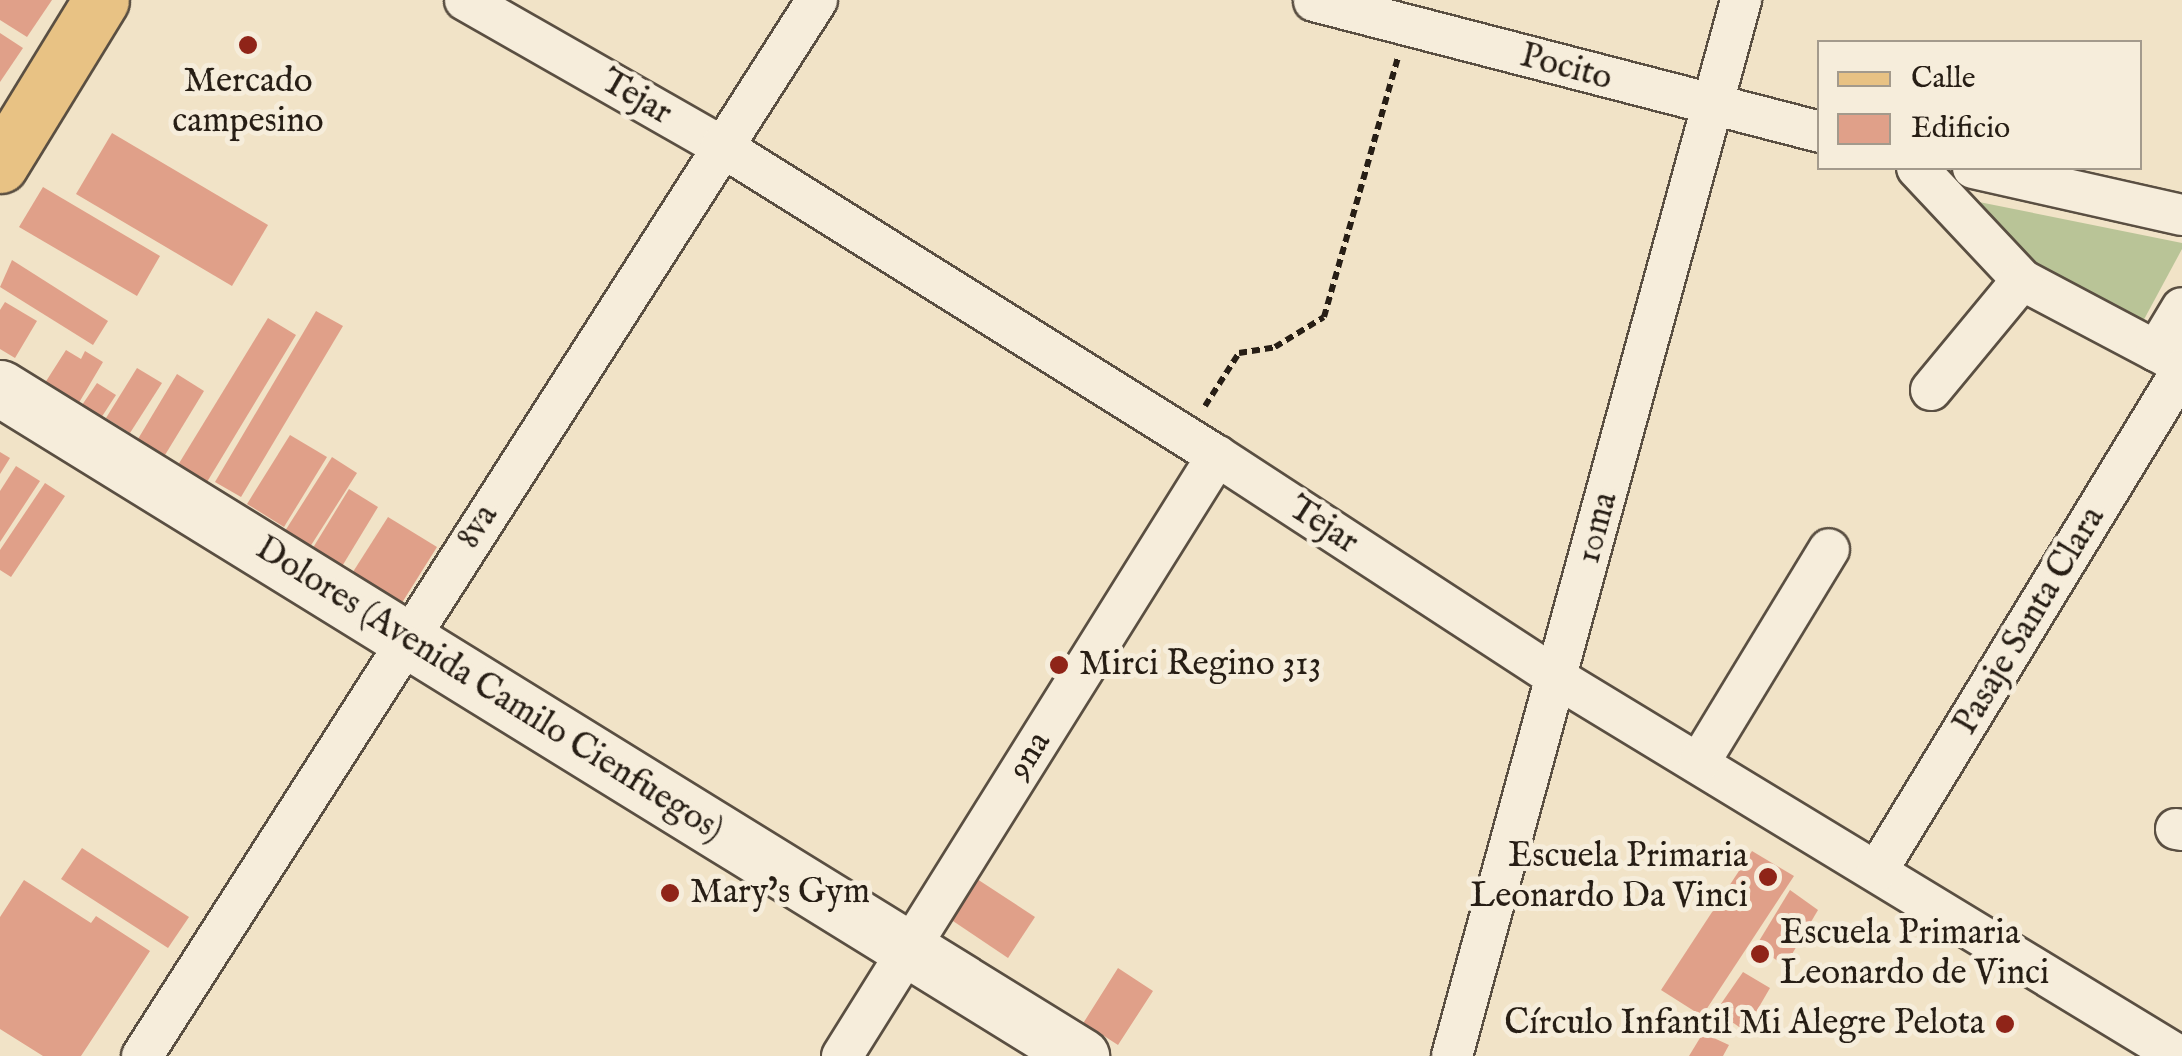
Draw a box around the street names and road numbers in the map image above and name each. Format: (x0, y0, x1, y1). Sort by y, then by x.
street label: Pocito (1515, 36, 1617, 100)
street label: Tejar (593, 61, 679, 135)
street label: Tejar (1280, 488, 1366, 564)
street label: 10ma (1568, 488, 1628, 568)
street label: 8va (448, 497, 508, 557)
street label: Pasaje Santa Clara (1945, 499, 2115, 743)
street label: Dolores (Avenida Camilo Cienfuegos) (247, 528, 731, 852)
street label: 9na (999, 724, 1061, 788)

